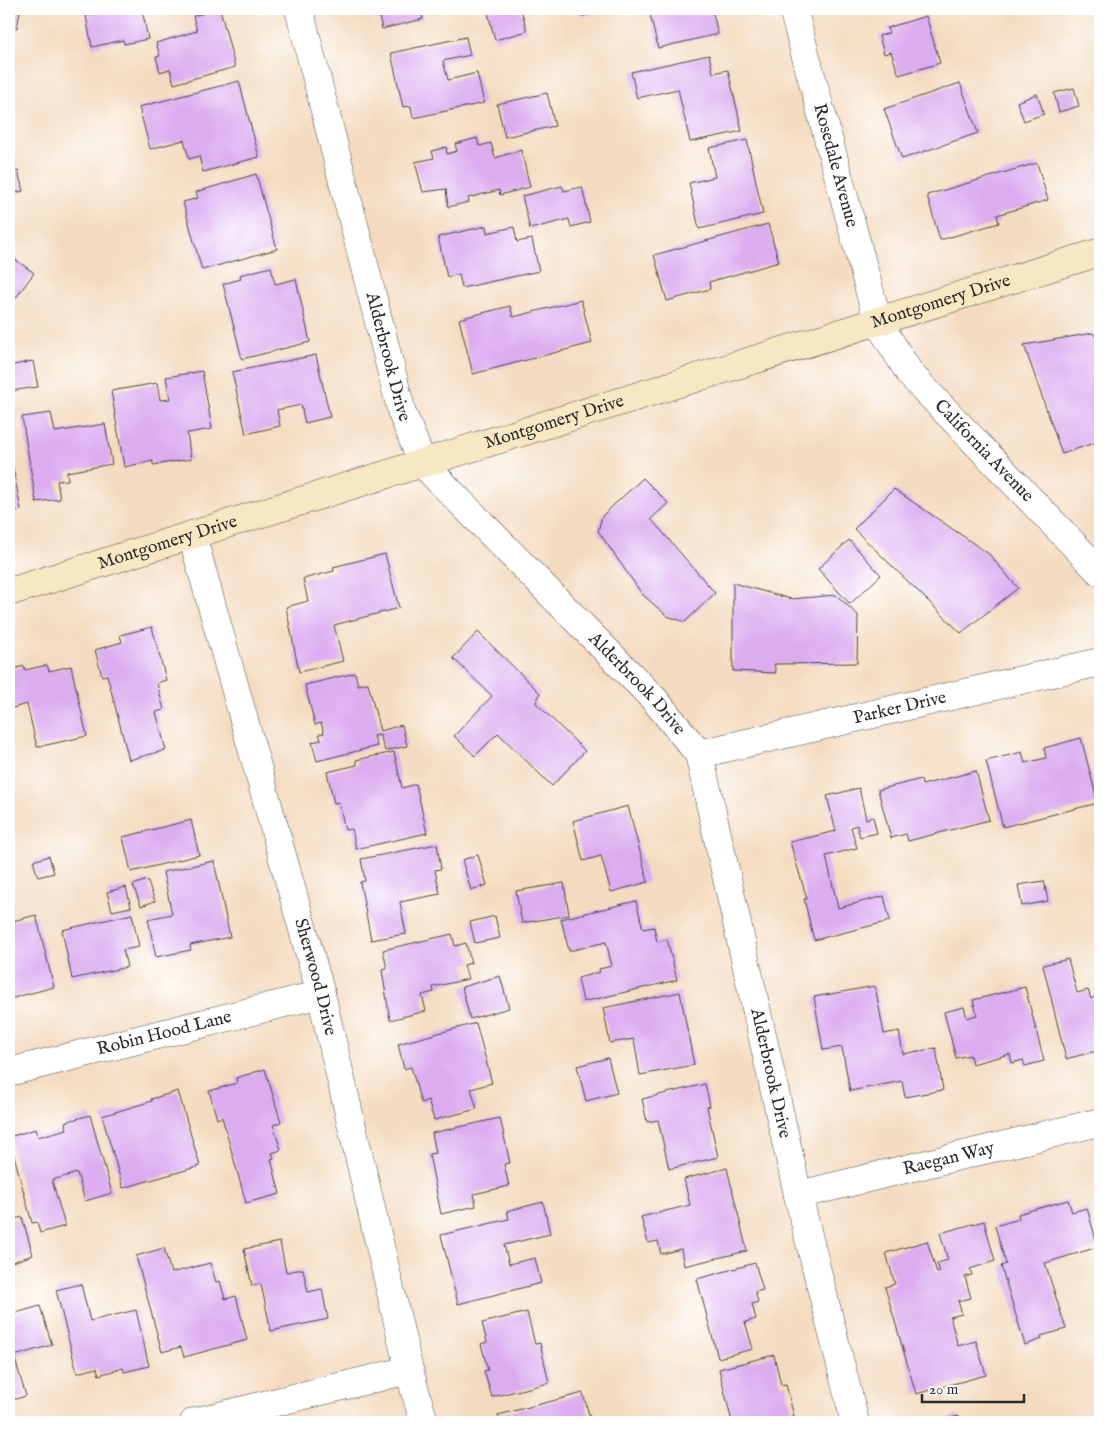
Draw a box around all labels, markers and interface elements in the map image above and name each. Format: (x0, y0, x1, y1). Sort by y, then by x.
street label: Rosedale Avenue (808, 101, 863, 230)
street label: Montgomery Drive (868, 269, 1013, 334)
street label: Alderbrook Drive (360, 289, 416, 425)
street label: Montgomery Drive (481, 390, 627, 455)
street label: California Avenue (929, 395, 1039, 507)
street label: Montgomery Drive (95, 510, 240, 575)
street label: Alderbrook Drive (583, 627, 691, 740)
street label: Parker Drive (851, 686, 949, 730)
street label: Sherwood Drive (289, 916, 342, 1038)
street label: Robin Hood Lane (95, 1005, 234, 1061)
street label: Alderbrook Drive (745, 1005, 796, 1141)
street label: Raegan Way (901, 1136, 997, 1181)
scale bar (922, 1371, 1024, 1403)
text: 20 m (929, 1380, 959, 1399)

